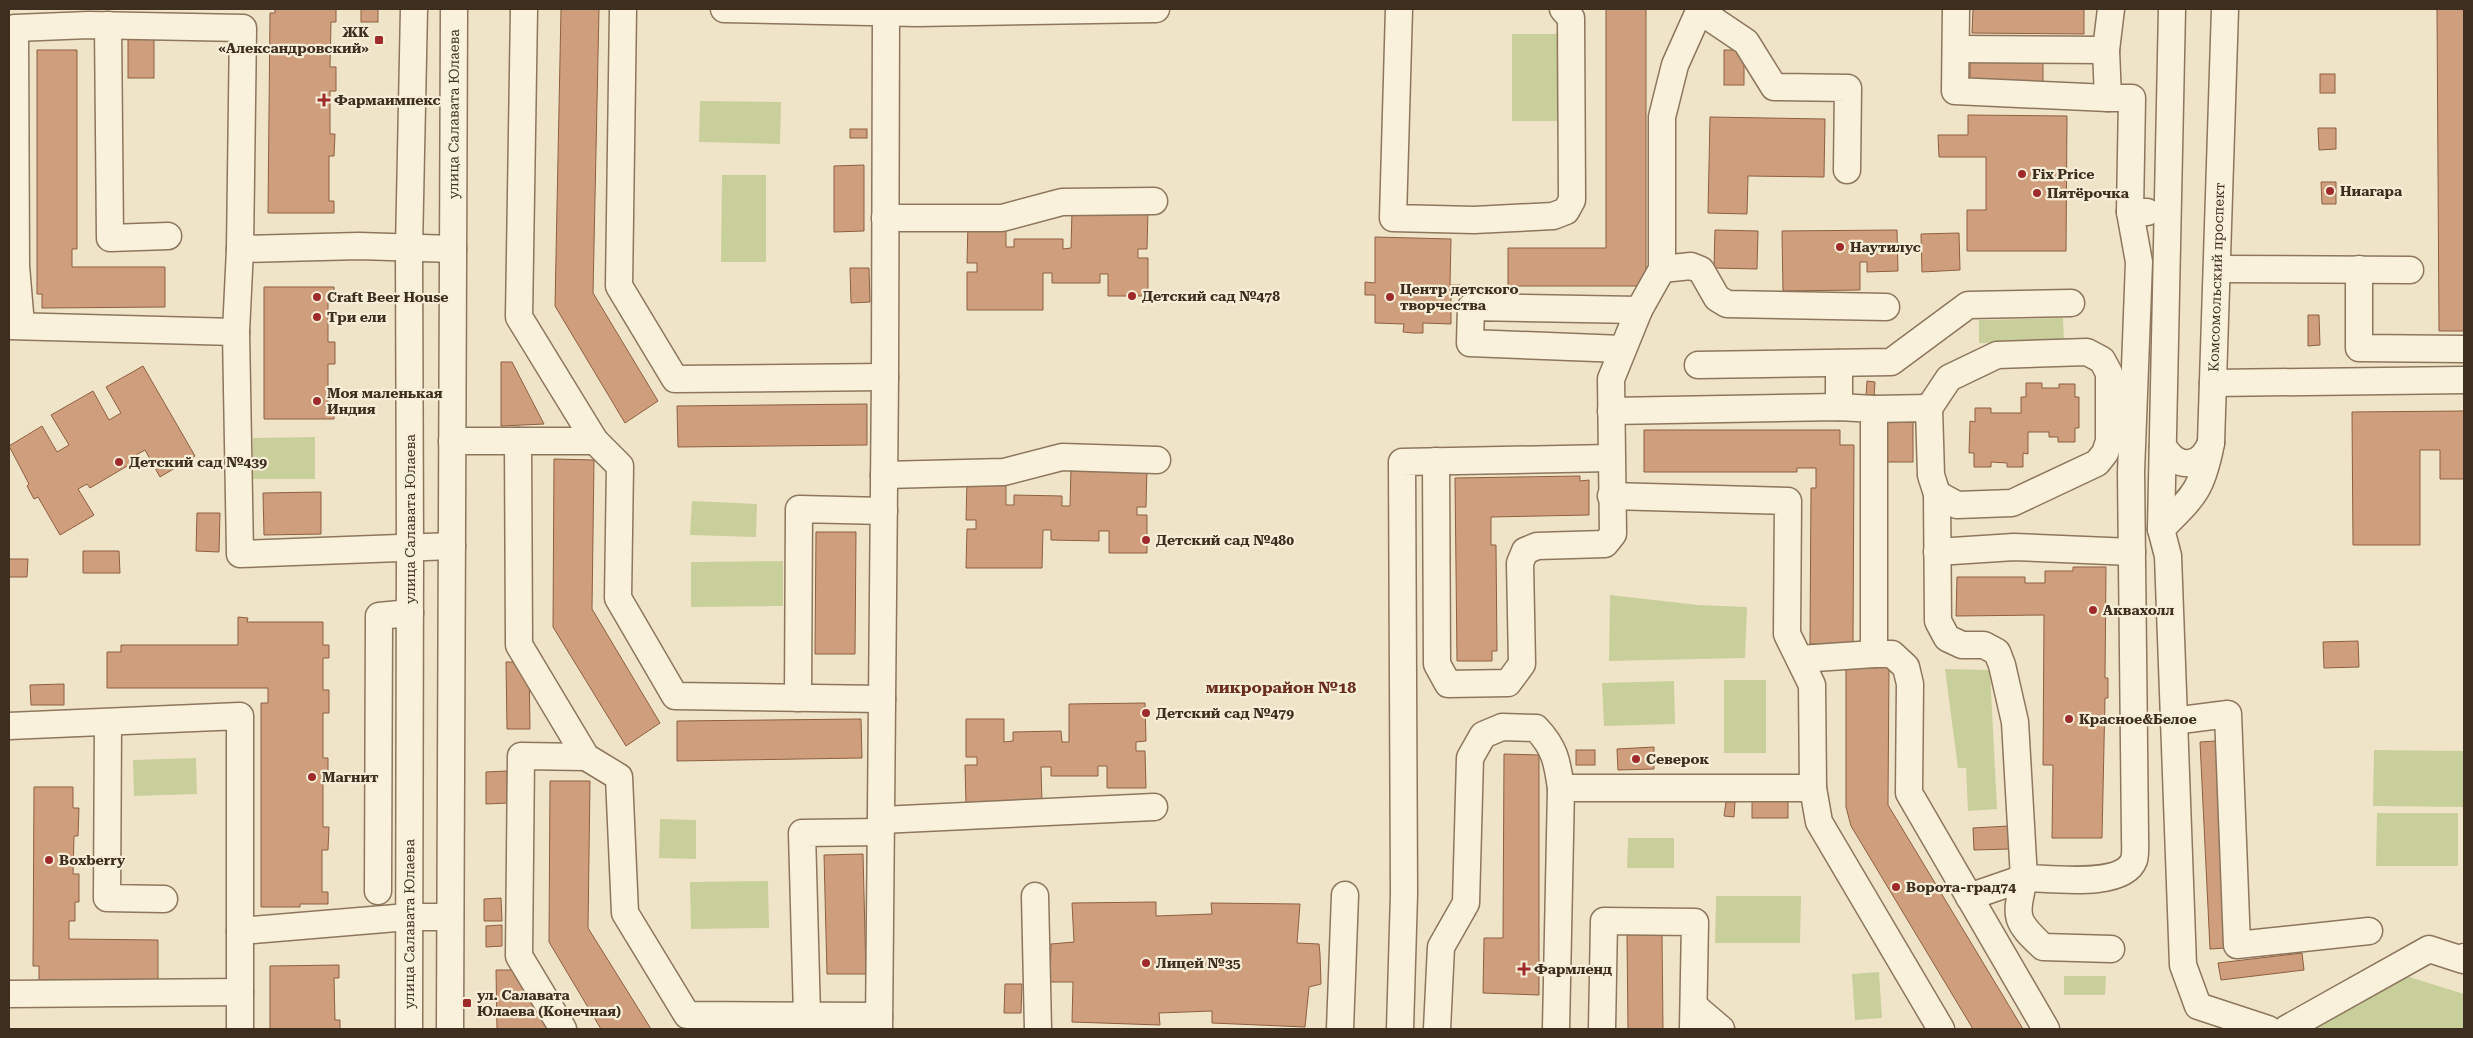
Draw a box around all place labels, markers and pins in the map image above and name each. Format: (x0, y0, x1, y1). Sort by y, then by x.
place label: ЖК «Александровский» (218, 24, 369, 56)
marker: ЖК «Александровский» (373, 34, 385, 46)
place label: Фармаимпекс (334, 92, 441, 108)
marker: Фармаимпекс (318, 94, 330, 106)
place label: Fix Price (2032, 166, 2094, 182)
marker: Fix Price (2016, 168, 2028, 180)
place label: Ниагара (2340, 183, 2403, 199)
place label: Пятёрочка (2047, 185, 2130, 201)
marker: Ниагара (2324, 185, 2336, 197)
marker: Пятёрочка (2031, 187, 2043, 199)
place label: Наутилус (1850, 239, 1921, 255)
marker: Наутилус (1834, 241, 1846, 253)
place label: Центр детского творчества (1400, 281, 1519, 313)
place label: Детский сад №478 (1142, 288, 1280, 304)
place label: Craft Beer House (327, 289, 449, 305)
marker: Детский сад №478 (1126, 290, 1138, 302)
marker: Craft Beer House (311, 291, 323, 303)
marker: Центр детского творчества (1384, 291, 1396, 303)
place label: Три ели (327, 309, 387, 325)
marker: Три ели (311, 311, 323, 323)
place label: Моя маленькая Индия (327, 385, 443, 417)
marker: Моя маленькая Индия (311, 395, 323, 407)
place label: Детский сад №439 (129, 454, 267, 470)
marker: Детский сад №439 (113, 456, 125, 468)
place label: Детский сад №480 (1156, 532, 1294, 548)
marker: Детский сад №480 (1140, 534, 1152, 546)
place label: Аквахолл (2103, 602, 2174, 618)
marker: Аквахолл (2087, 604, 2099, 616)
place label: Детский сад №479 (1156, 705, 1294, 721)
marker: Детский сад №479 (1140, 707, 1152, 719)
place label: Красное&Белое (2079, 711, 2197, 727)
marker: Красное&Белое (2063, 713, 2075, 725)
place label: Северок (1646, 751, 1710, 767)
marker: Северок (1630, 753, 1642, 765)
place label: Магнит (322, 769, 379, 785)
marker: Магнит (306, 771, 318, 783)
place label: Boxberry (59, 852, 126, 868)
marker: Boxberry (43, 854, 55, 866)
place label: Ворота-град74 (1906, 879, 2016, 895)
marker: Ворота-град74 (1890, 881, 1902, 893)
place label: Лицей №35 (1156, 955, 1241, 971)
marker: Лицей №35 (1140, 957, 1152, 969)
place label: Фармленд (1534, 961, 1612, 977)
marker: Фармленд (1518, 963, 1530, 975)
place label: ул. Салавата Юлаева (Конечная) (477, 987, 621, 1019)
marker: ул. Салавата Юлаева (Конечная) (461, 997, 473, 1009)

